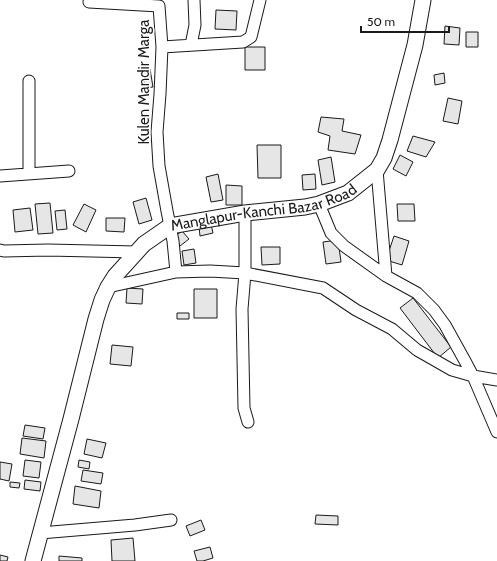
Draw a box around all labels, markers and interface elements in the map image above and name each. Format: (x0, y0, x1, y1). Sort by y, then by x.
scale bar (361, 8, 449, 34)
text: 50 m (367, 14, 395, 29)
street label: Kulen Mandir Marga (135, 19, 153, 144)
street label: Manglapur-Kanchi Bazar Road (169, 180, 361, 235)

